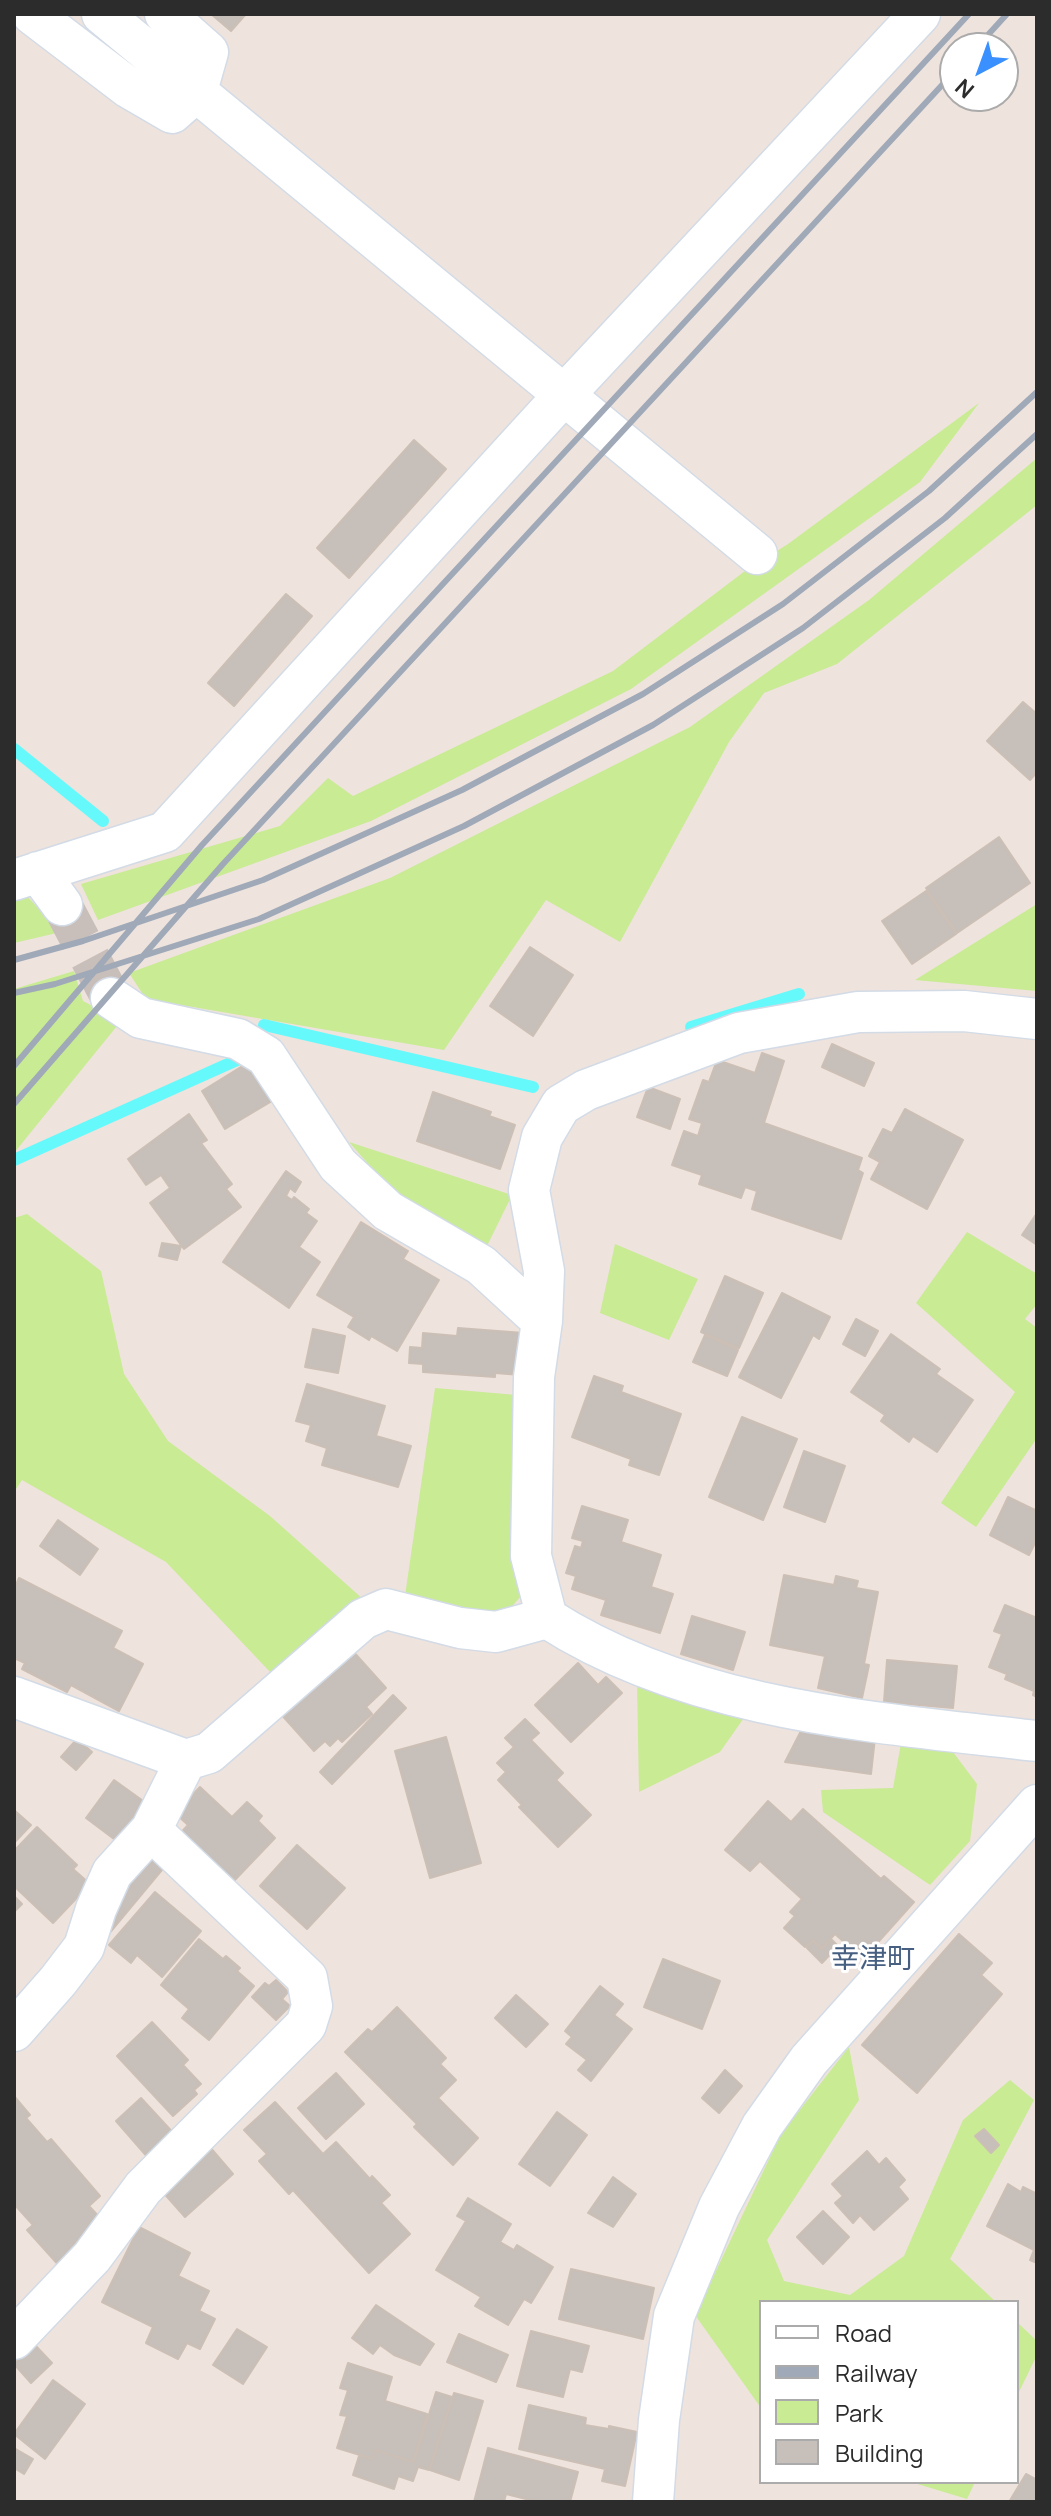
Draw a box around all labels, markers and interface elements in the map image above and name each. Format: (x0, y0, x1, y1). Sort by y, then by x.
north arrow (939, 32, 1019, 112)
text: N (949, 72, 980, 105)
district label: 幸津町 (831, 1943, 915, 1977)
legend (759, 2300, 1019, 2484)
text: Road (835, 2316, 892, 2349)
text: Railway (835, 2356, 918, 2389)
text: Park (835, 2396, 883, 2429)
text: Building (835, 2436, 923, 2469)

